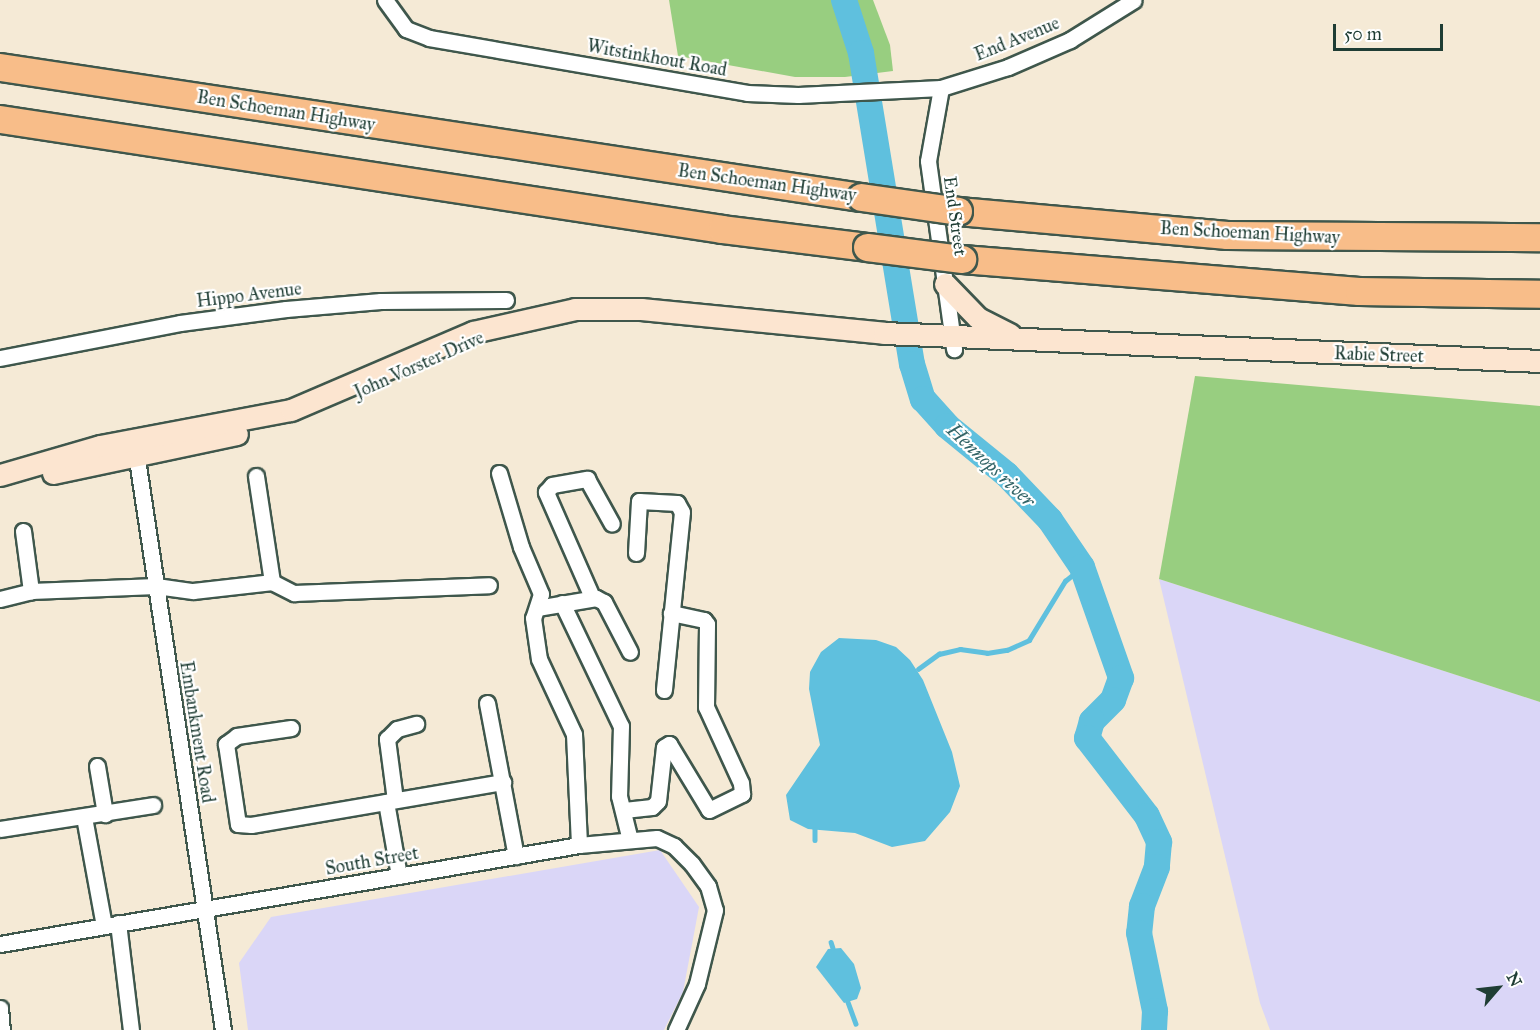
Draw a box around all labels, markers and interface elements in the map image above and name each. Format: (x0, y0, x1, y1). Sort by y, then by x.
street label: End Avenue (971, 12, 1063, 66)
scale bar (1336, 12, 1446, 50)
text: 50 m (1344, 23, 1382, 45)
street label: Witstinkhout Road (585, 35, 729, 81)
street label: Ben Schoeman Highway (195, 86, 377, 136)
street label: Ben Schoeman Highway (676, 160, 858, 206)
street label: End Street (939, 175, 971, 257)
street label: Ben Schoeman Highway (1159, 217, 1341, 249)
street label: Hippo Avenue (195, 278, 303, 312)
street label: John Vorster Drive (351, 327, 487, 403)
street label: Rabie Street (1334, 343, 1424, 367)
water label: Hennops river (942, 418, 1040, 512)
street label: Embankment Road (175, 660, 219, 804)
street label: South Street (324, 842, 420, 880)
north arrow (1468, 958, 1528, 1018)
text: N (1503, 969, 1526, 990)

